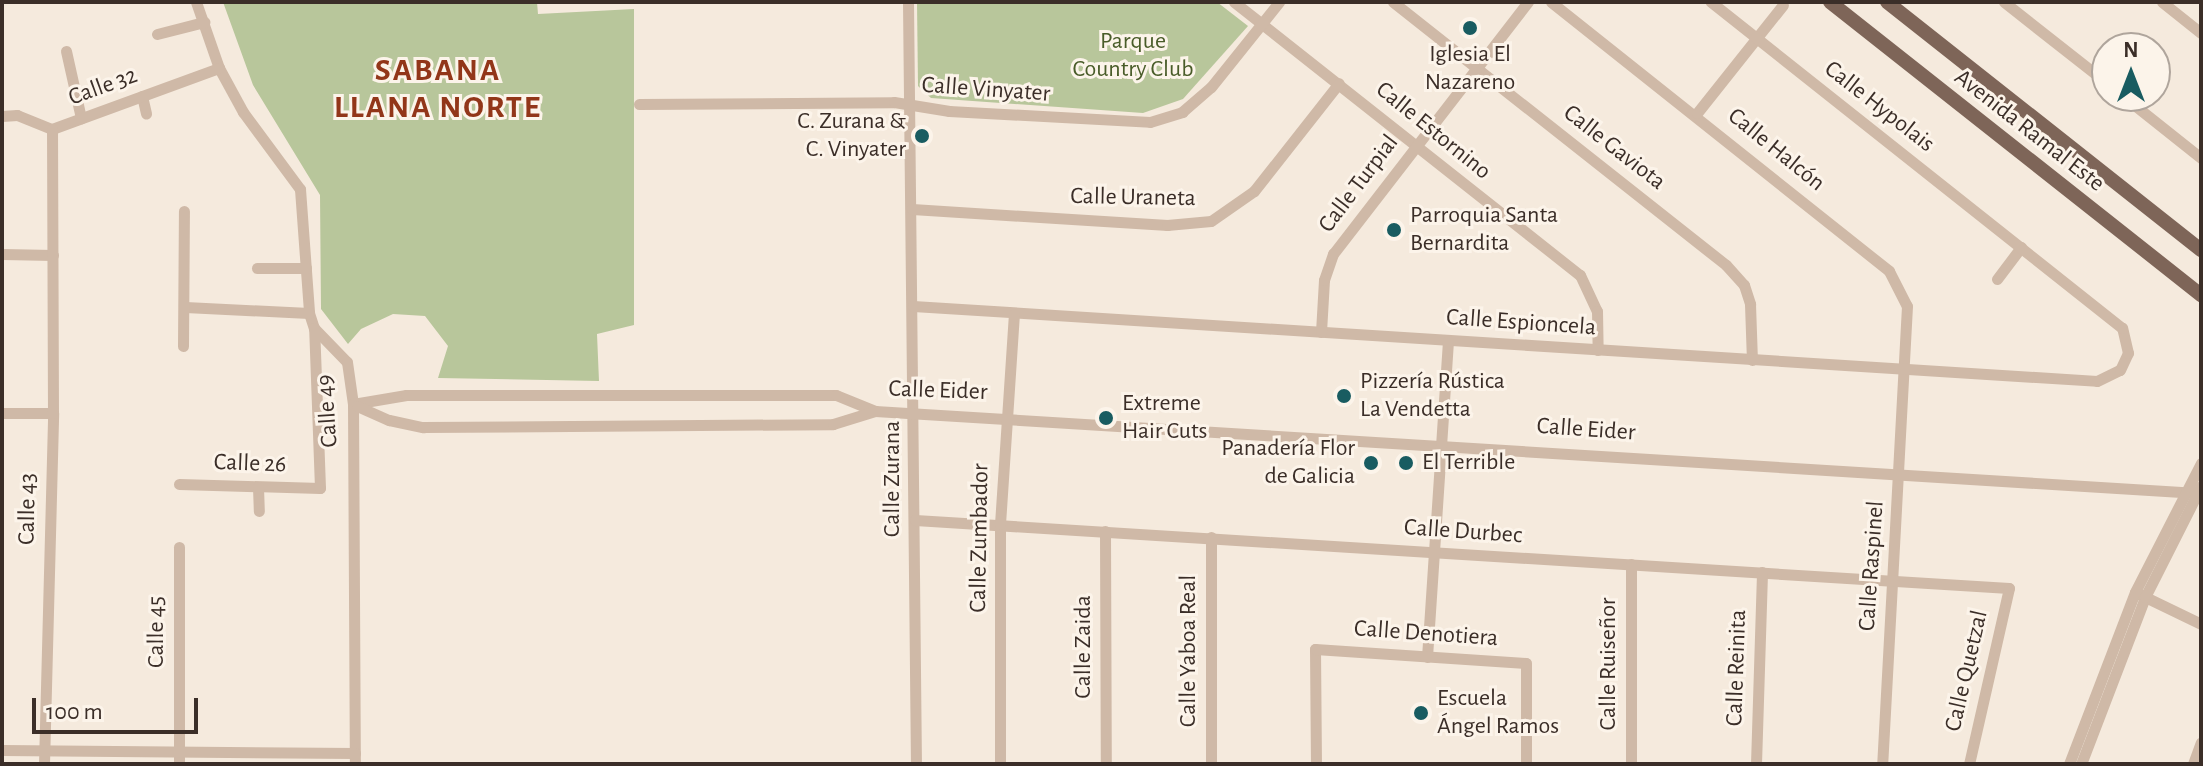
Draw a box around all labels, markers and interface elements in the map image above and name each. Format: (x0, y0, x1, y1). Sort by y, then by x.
marker: Iglesia El Nazareno (1461, 19, 1479, 37)
park label: Parque Country Club (1072, 28, 1194, 84)
north arrow (2091, 32, 2171, 112)
text: N (2123, 39, 2139, 61)
place label: Iglesia El Nazareno (1425, 41, 1515, 97)
district label: SABANA LLANA NORTE (334, 52, 542, 127)
street label: Calle Hypolais (1818, 55, 1940, 159)
street label: Calle 32 (65, 61, 141, 113)
street label: Avenida Ramal Este (1948, 63, 2110, 199)
street label: Calle Vinyater (921, 71, 1051, 109)
street label: Calle Estornino (1370, 76, 1496, 186)
street label: Calle Gaviota (1557, 99, 1671, 197)
street label: Calle Halcón (1722, 102, 1830, 198)
place label: C. Zurana & C. Vinyater (797, 108, 906, 164)
marker: C. Zurana & C. Vinyater (913, 127, 931, 145)
street label: Calle Turpial (1313, 129, 1405, 239)
street label: Calle Uraneta (1070, 183, 1196, 213)
place label: Parroquia Santa Bernardita (1410, 202, 1558, 258)
marker: Parroquia Santa Bernardita (1385, 221, 1403, 239)
street label: Calle Espioncela (1445, 303, 1597, 343)
place label: Pizzería Rústica La Vendetta (1360, 368, 1505, 424)
street label: Calle 49 (311, 373, 345, 449)
street label: Calle Eider (888, 375, 988, 407)
marker: Pizzería Rústica La Vendetta (1335, 387, 1353, 405)
place label: Extreme Hair Cuts (1122, 390, 1207, 446)
marker: Extreme Hair Cuts (1097, 409, 1115, 427)
street label: Calle Eider (1536, 412, 1636, 448)
street label: Calle Zurana (879, 421, 907, 537)
place label: Panadería Flor de Galicia (1221, 435, 1355, 491)
street label: Calle 26 (213, 448, 287, 480)
place label: El Terrible (1422, 449, 1515, 477)
marker: Panadería Flor de Galicia (1362, 454, 1380, 472)
marker: El Terrible (1397, 454, 1415, 472)
street label: Calle Zumbador (964, 463, 996, 613)
street label: Calle 43 (13, 473, 43, 545)
street label: Calle Raspinel (1853, 500, 1891, 632)
street label: Calle Durbec (1403, 514, 1523, 550)
street label: Calle Yaboa Real (1175, 575, 1203, 727)
street label: Calle Zaida (1070, 595, 1098, 699)
street label: Calle 45 (143, 596, 171, 668)
street label: Calle Ruiseñor (1595, 598, 1623, 730)
street label: Calle Quetzal (1939, 608, 1995, 734)
street label: Calle Reinita (1721, 609, 1753, 727)
street label: Calle Denotiera (1353, 615, 1499, 653)
scale bar (36, 682, 202, 732)
place label: Escuela Ángel Ramos (1437, 685, 1559, 741)
text: 100 m (46, 700, 103, 724)
marker: Escuela Ángel Ramos (1412, 704, 1430, 722)

